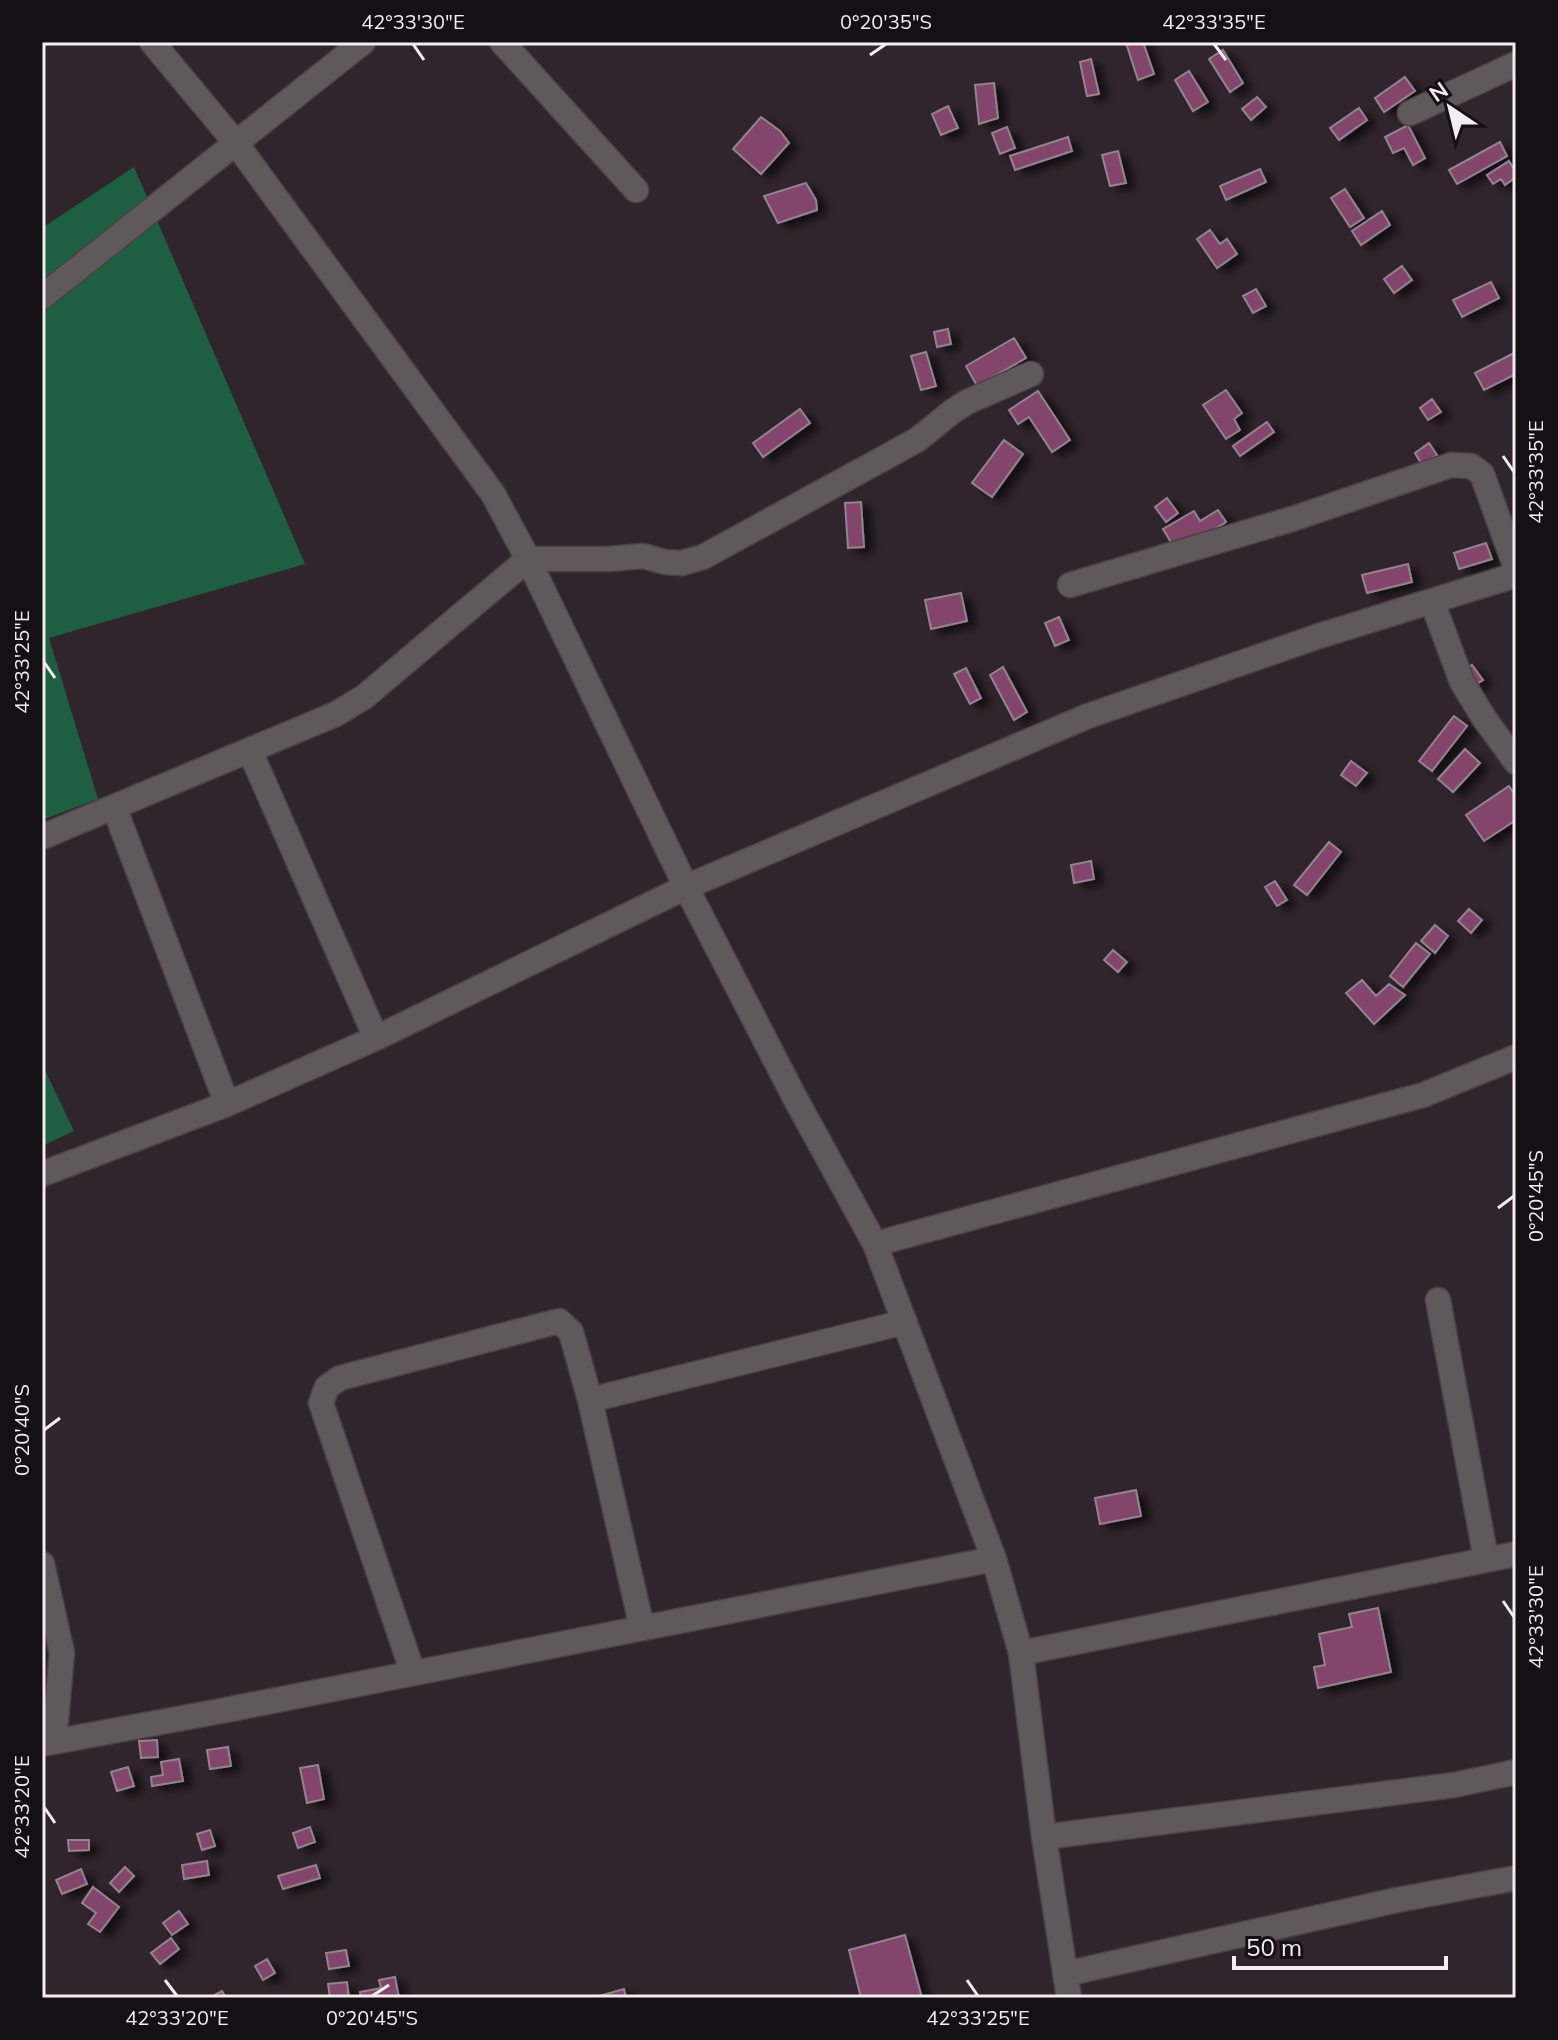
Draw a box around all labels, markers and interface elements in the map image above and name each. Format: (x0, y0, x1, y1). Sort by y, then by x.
text: 42°33'30"E (361, 9, 465, 34)
text: 0°20'35"S (840, 9, 932, 34)
text: 42°33'35"E (1162, 9, 1266, 34)
north arrow (1410, 68, 1490, 148)
text: N (1424, 75, 1453, 108)
text: 42°33'35"E (1523, 420, 1548, 524)
text: 42°33'25"E (9, 610, 34, 714)
text: 0°20'45"S (1523, 1150, 1548, 1242)
text: 0°20'40"S (9, 1384, 34, 1476)
text: 42°33'30"E (1523, 1565, 1548, 1669)
text: 42°33'20"E (9, 1755, 34, 1859)
scale bar (1234, 1920, 1446, 1970)
text: 50 m (1246, 1932, 1302, 1962)
text: 42°33'20"E (125, 2005, 229, 2030)
text: 0°20'45"S (326, 2005, 418, 2030)
text: 42°33'25"E (926, 2005, 1030, 2030)

